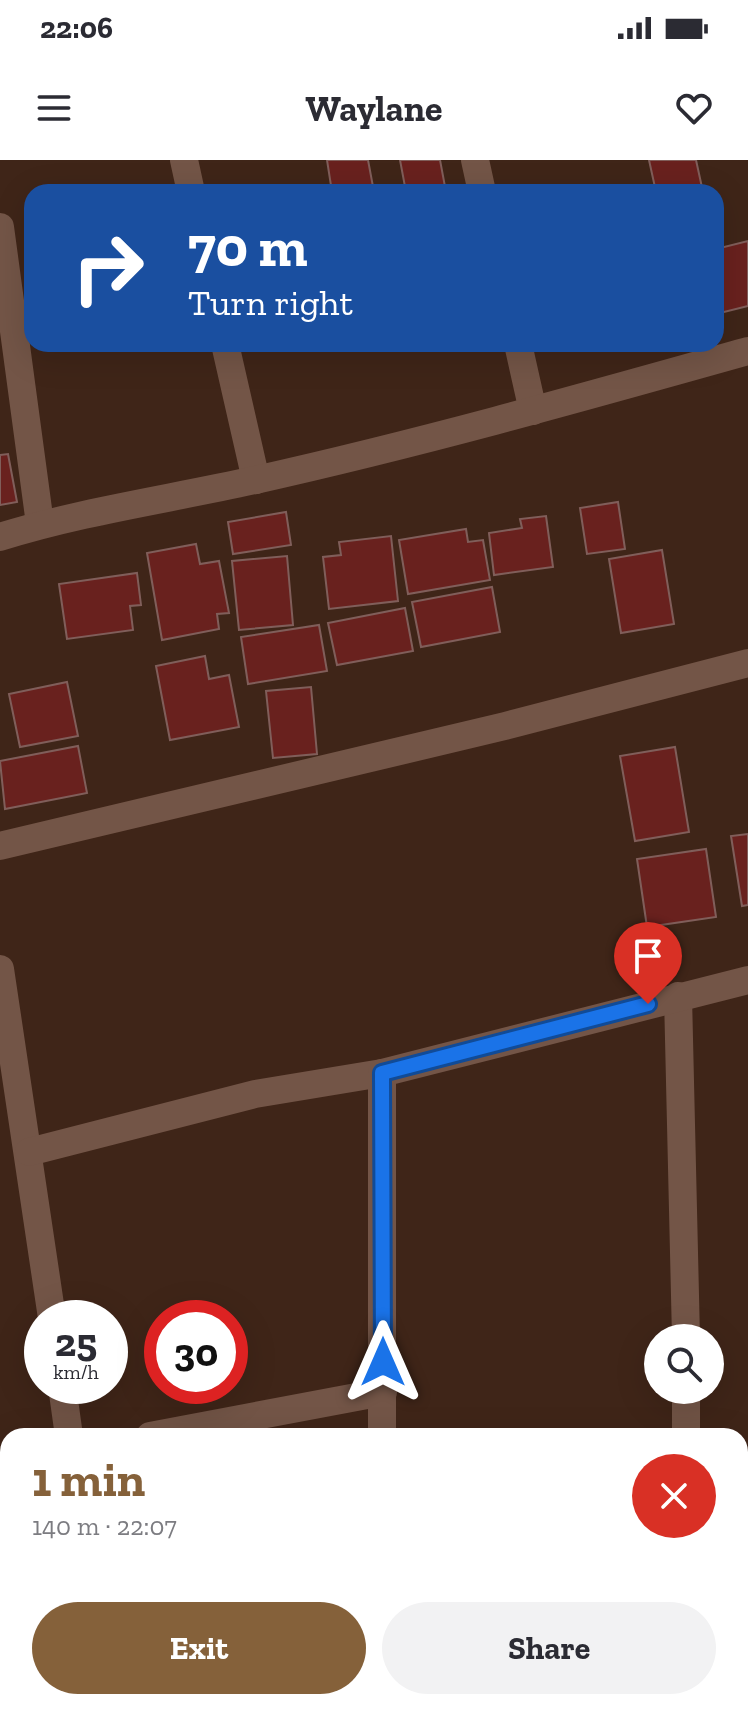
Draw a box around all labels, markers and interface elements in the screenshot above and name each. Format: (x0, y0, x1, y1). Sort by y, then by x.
text: 22:06 (40, 10, 113, 46)
icon: menu (32, 86, 76, 130)
icon: heart (672, 86, 716, 130)
text: Waylane (306, 87, 442, 130)
text: 70 m (188, 213, 308, 280)
icon: right (56, 216, 160, 320)
text: Turn right (188, 281, 353, 324)
pin (614, 922, 682, 1004)
icon: arrive (626, 934, 670, 978)
speed limit sign: 30 (144, 1300, 248, 1404)
text: 25 (55, 1318, 97, 1366)
position arrow (341, 1320, 425, 1404)
map controls (644, 1324, 724, 1404)
button: search (644, 1324, 724, 1404)
text: km/h (53, 1360, 99, 1384)
text: 1 min (32, 1451, 145, 1508)
button: close (632, 1454, 716, 1538)
text: 140 m · 22:07 (32, 1510, 177, 1542)
button: Exit (32, 1602, 366, 1694)
button: Share (382, 1602, 716, 1694)

